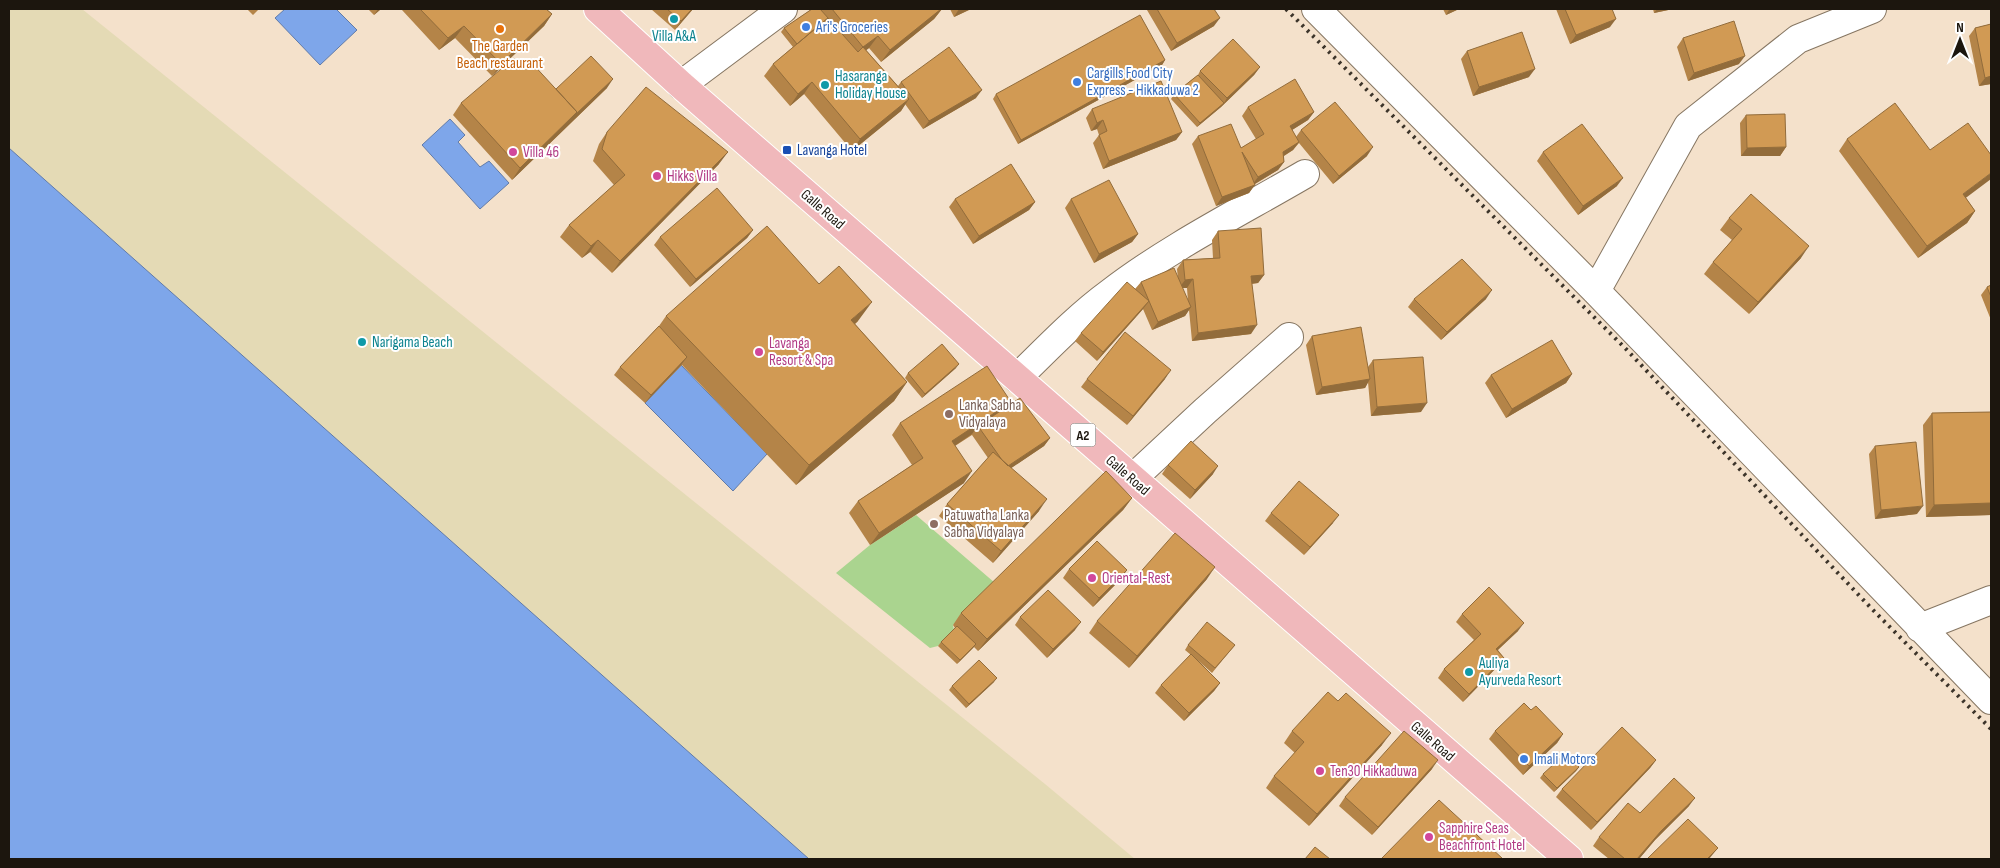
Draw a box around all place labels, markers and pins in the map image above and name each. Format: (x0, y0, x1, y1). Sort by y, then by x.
marker: Villa A&A (668, 13, 680, 25)
place label: Ari's Groceries (815, 18, 888, 37)
marker: Ari's Groceries (800, 21, 812, 33)
marker: The Garden Beach restaurant (494, 23, 506, 35)
place label: Villa A&A (652, 27, 696, 46)
place label: The Garden Beach restaurant (457, 37, 544, 73)
place label: Cargills Food City Express - Hikkaduwa 2 (1087, 64, 1199, 100)
place label: Hasaranga Holiday House (835, 67, 906, 103)
marker: Cargills Food City Express - Hikkaduwa 2 (1071, 76, 1083, 88)
marker: Hasaranga Holiday House (819, 79, 831, 91)
place label: Lavanga Hotel (797, 141, 867, 160)
place label: Villa 46 (523, 143, 559, 162)
marker: Lavanga Hotel (781, 144, 793, 156)
marker: Villa 46 (507, 146, 519, 158)
place label: Hikks Villa (667, 167, 718, 186)
marker: Hikks Villa (651, 170, 663, 182)
place label: Narigama Beach (372, 333, 453, 352)
place label: Lavanga Resort & Spa (769, 334, 833, 370)
marker: Narigama Beach (356, 336, 368, 348)
marker: Lavanga Resort & Spa (753, 346, 765, 358)
place label: Lanka Sabha Vidyalaya (959, 396, 1021, 432)
marker: Lanka Sabha Vidyalaya (943, 408, 955, 420)
place label: Patuwatha Lanka Sabha Vidyalaya (944, 506, 1029, 542)
marker: Patuwatha Lanka Sabha Vidyalaya (928, 518, 940, 530)
place label: Oriental-Rest (1102, 569, 1171, 588)
marker: Oriental-Rest (1086, 572, 1098, 584)
place label: Auliya Ayurveda Resort (1478, 654, 1562, 690)
marker: Auliya Ayurveda Resort (1463, 666, 1475, 678)
place label: Imali Motors (1534, 750, 1596, 769)
marker: Imali Motors (1518, 753, 1530, 765)
place label: Ten30 Hikkaduwa (1330, 762, 1417, 781)
marker: Ten30 Hikkaduwa (1314, 765, 1326, 777)
place label: Sapphire Seas Beachfront Hotel (1439, 819, 1525, 855)
marker: Sapphire Seas Beachfront Hotel (1423, 831, 1435, 843)

